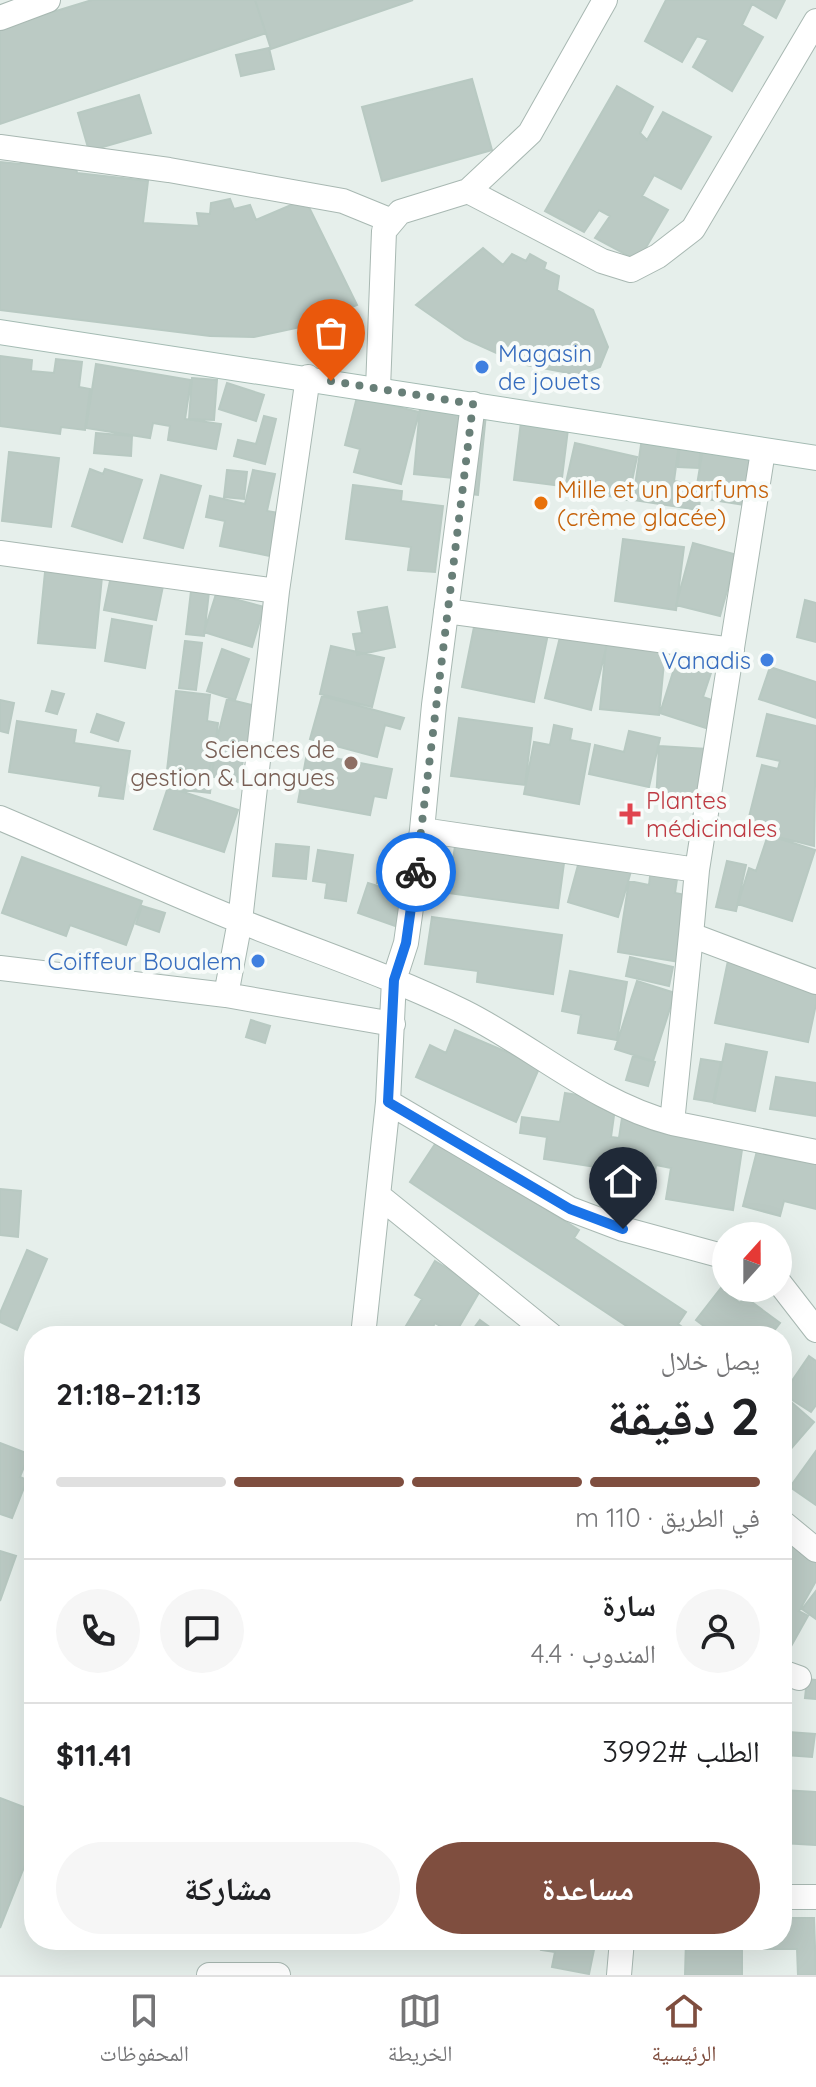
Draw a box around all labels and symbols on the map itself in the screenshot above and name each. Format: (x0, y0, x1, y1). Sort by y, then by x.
pin (297, 299, 365, 381)
place label: Magasin de jouets (498, 338, 601, 396)
marker: Magasin de jouets (473, 358, 491, 376)
place label: Mille et un parfums (crème glacée) (557, 474, 769, 532)
marker: Mille et un parfums (crème glacée) (532, 494, 550, 512)
place label: Vanadis (661, 645, 751, 675)
marker: Vanadis (758, 651, 776, 669)
place label: Sciences de gestion & Langues (130, 734, 335, 792)
marker: Sciences de gestion & Langues (342, 754, 360, 772)
place label: Plantes médicinales (646, 785, 777, 843)
marker: Plantes médicinales (621, 805, 639, 823)
courier (376, 832, 456, 912)
place label: Coiffeur Boualem (47, 946, 242, 976)
marker: Coiffeur Boualem (249, 952, 267, 970)
pin (589, 1147, 657, 1229)
north arrow (712, 1222, 792, 1302)

